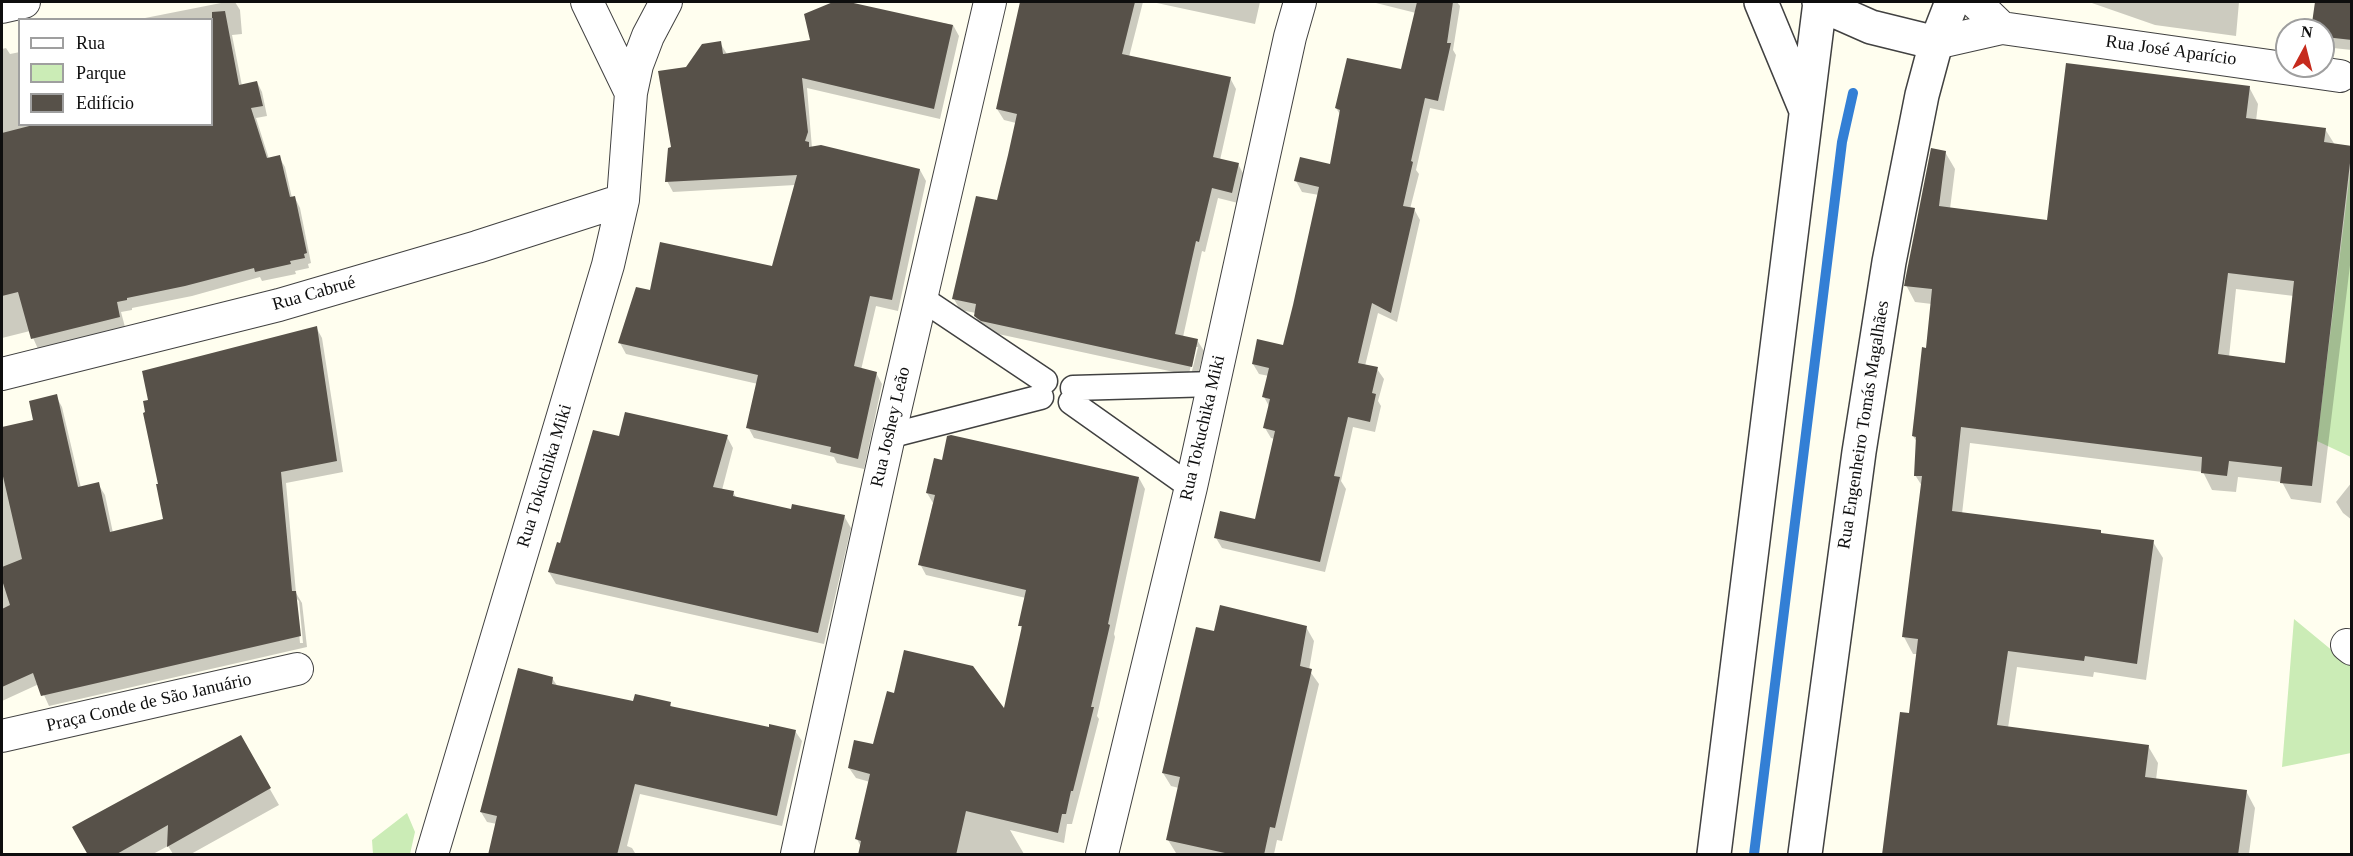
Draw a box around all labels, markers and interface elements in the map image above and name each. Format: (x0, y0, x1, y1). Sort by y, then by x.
legend (18, 18, 213, 126)
north arrow (2275, 18, 2335, 78)
text: N (2300, 22, 2314, 41)
street label: Rua José Aparício (2104, 31, 2238, 71)
text: Rua (76, 33, 105, 53)
text: Parque (76, 63, 126, 83)
text: Edifício (76, 93, 134, 113)
street label: Rua Cabrué (270, 272, 358, 316)
street label: Rua Engenheiro Tomás Magalhães (1834, 299, 1894, 551)
street label: Rua Tokuchika Miki (1176, 353, 1230, 503)
street label: Rua Joshey Leão (867, 365, 915, 489)
street label: Rua Tokuchika Miki (513, 402, 577, 550)
street label: Praça Conde de São Januário (44, 669, 254, 737)

